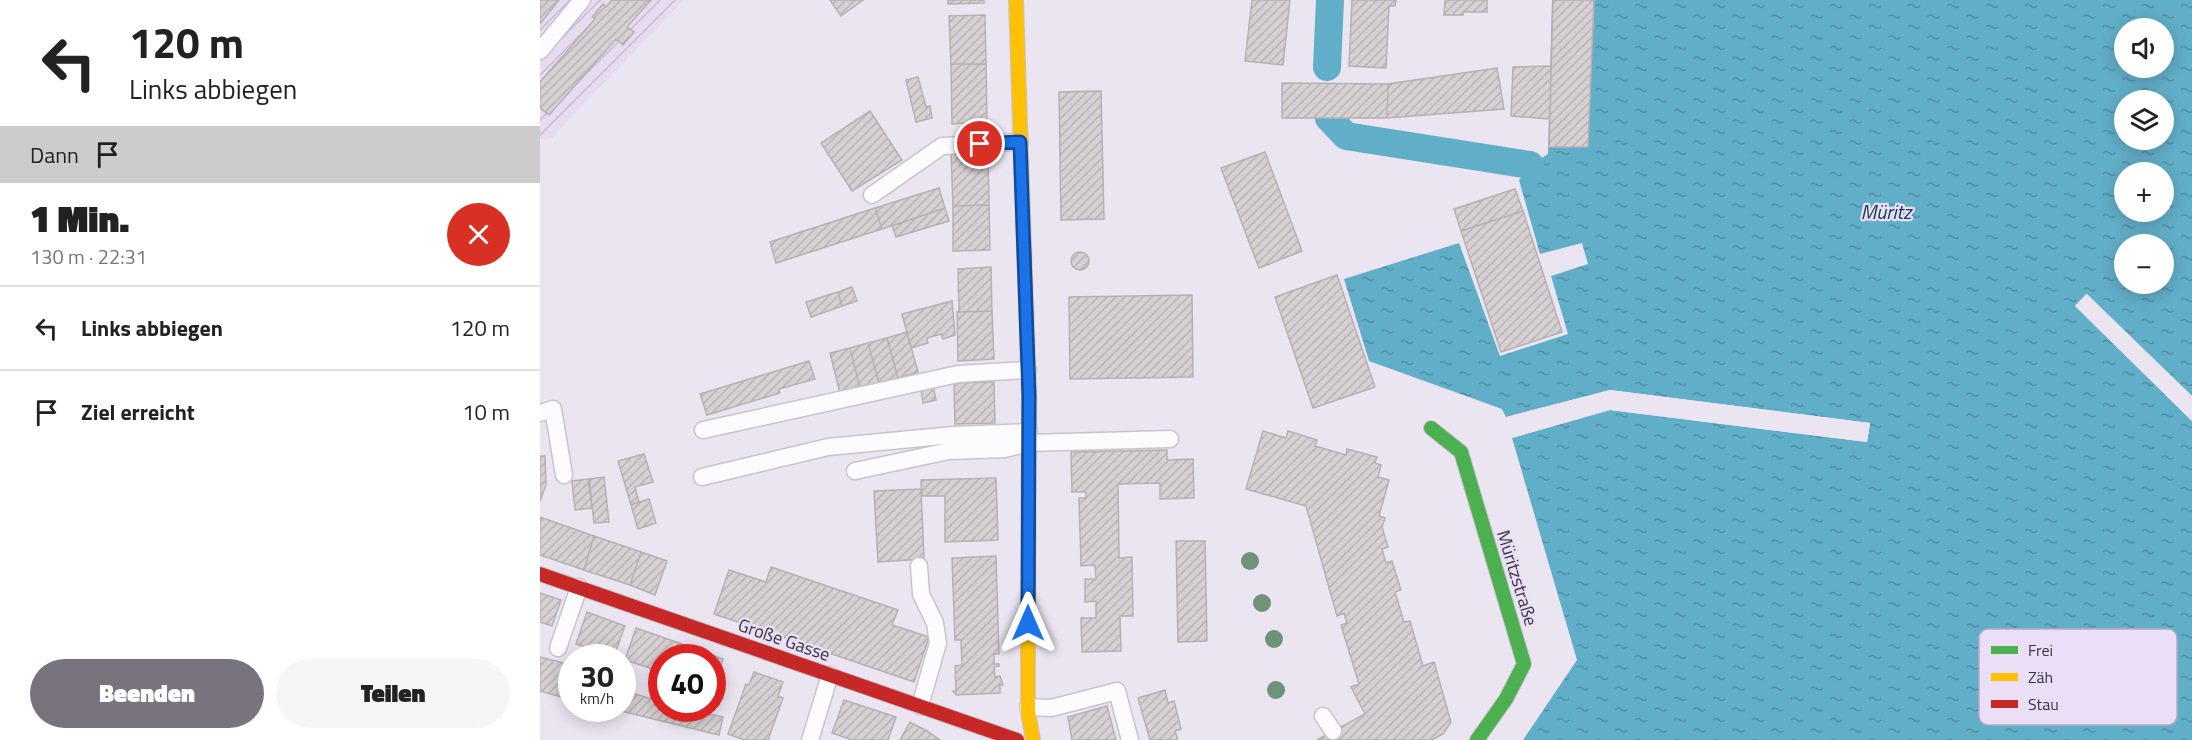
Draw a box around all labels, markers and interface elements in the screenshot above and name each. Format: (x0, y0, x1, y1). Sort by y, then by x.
text: 120 m (129, 10, 244, 74)
map controls (2114, 18, 2174, 294)
button: sound (2114, 18, 2174, 78)
icon: left (30, 24, 108, 102)
text: Links abbiegen (129, 68, 297, 109)
button: layers (2114, 90, 2174, 150)
pin (954, 118, 1005, 169)
icon: arrive (963, 127, 996, 160)
text: Dann (30, 138, 79, 172)
icon: arrive (91, 138, 124, 171)
button: + (2114, 162, 2174, 222)
text: 1 Min. (30, 191, 129, 246)
water label: Müritz (1861, 196, 1913, 227)
button: close (447, 203, 510, 266)
button: − (2114, 234, 2174, 294)
text: 130 m · 22:31 (30, 241, 147, 272)
text: Links abbiegen (81, 311, 223, 345)
text: 120 m (450, 311, 510, 345)
icon: left (30, 312, 63, 345)
text: Ziel erreicht (81, 395, 195, 429)
text: 10 m (462, 395, 510, 429)
icon: arrive (30, 396, 63, 429)
street label: Müritzstraße (1490, 527, 1545, 629)
position arrow (996, 591, 1060, 655)
street label: Große Gasse (734, 611, 834, 668)
legend (1979, 629, 2177, 725)
text: Frei (2028, 638, 2053, 662)
speed limit sign: 40 (648, 644, 726, 722)
text: 30 (580, 653, 614, 699)
button: Beenden (30, 659, 264, 728)
button: Teilen (276, 659, 510, 728)
text: Zäh (2028, 665, 2053, 689)
text: km/h (580, 687, 614, 710)
text: Stau (2028, 692, 2059, 716)

